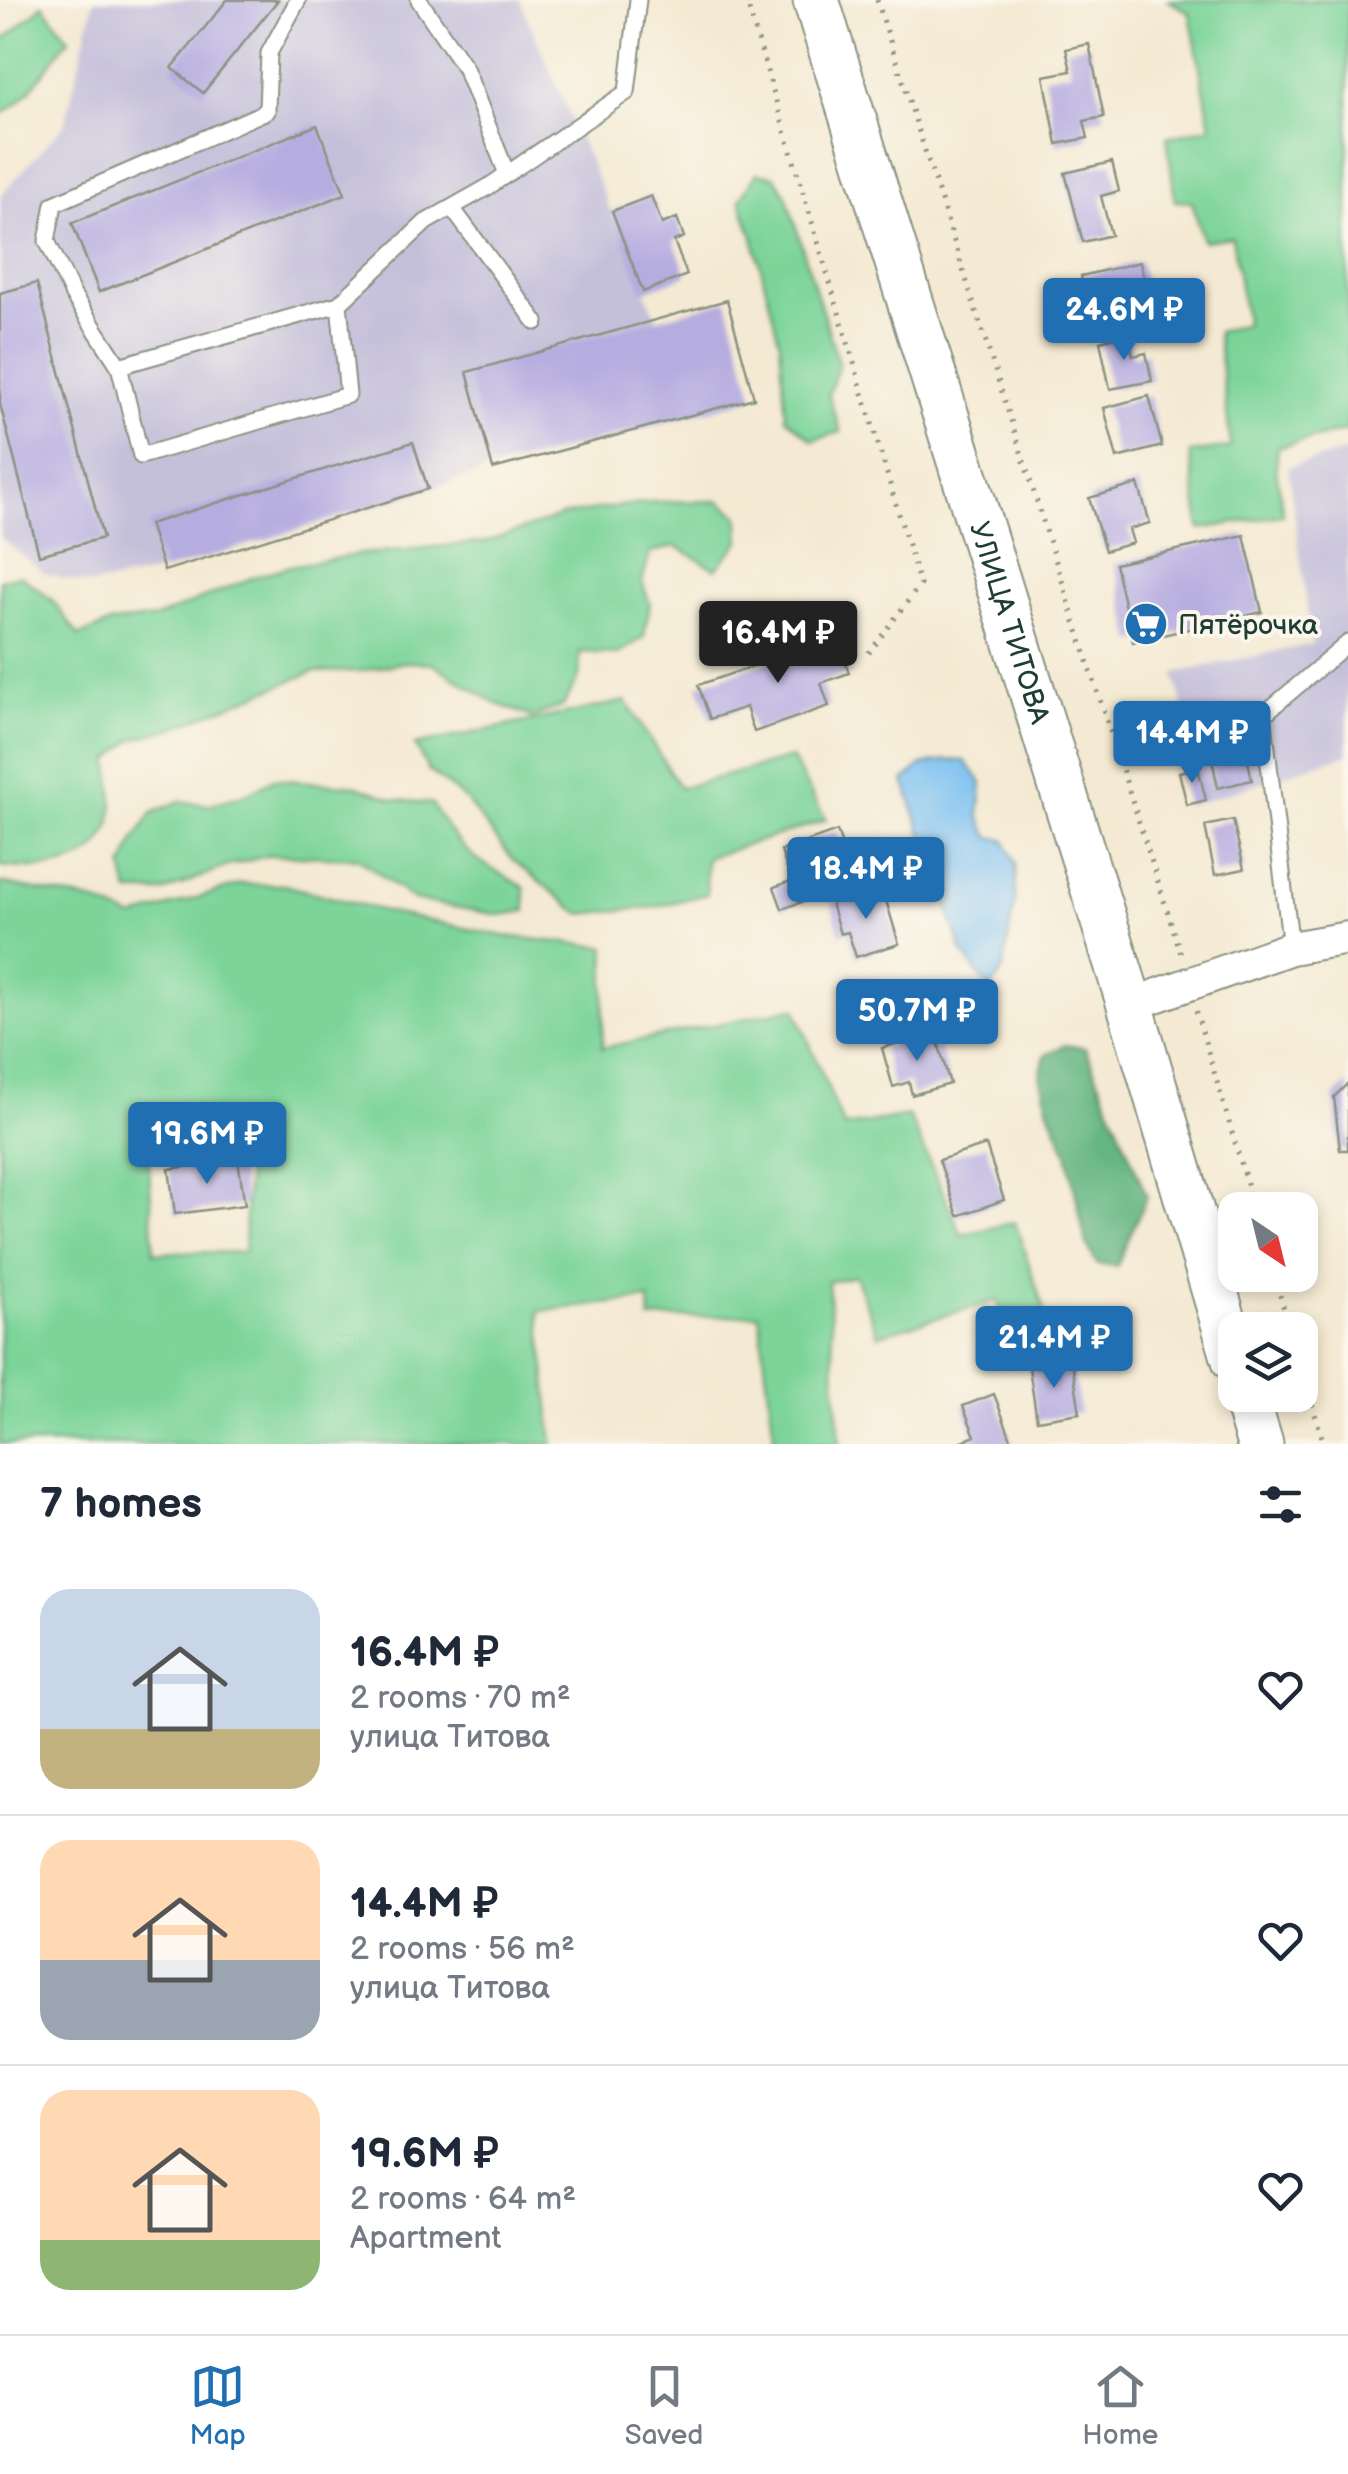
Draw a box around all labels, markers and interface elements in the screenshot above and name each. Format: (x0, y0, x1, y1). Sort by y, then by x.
pin: 24.6M ₽ (1032, 278, 1216, 363)
text: 24.6M ₽ (1065, 291, 1183, 330)
street label: УЛИЦА ТИТОВА (962, 518, 1056, 729)
pin: 16.4M ₽ (686, 601, 870, 686)
supermarket icon: Пятёрочка (1123, 601, 1169, 647)
place label: Пятёрочка (1178, 609, 1319, 642)
text: 16.4M ₽ (721, 614, 835, 653)
pin: 14.4M ₽ (1100, 701, 1284, 786)
text: 14.4M ₽ (1135, 714, 1249, 753)
pin: 18.4M ₽ (774, 837, 958, 922)
text: 18.4M ₽ (809, 850, 923, 889)
pin: 50.7M ₽ (825, 979, 1009, 1064)
text: 50.7M ₽ (858, 992, 976, 1031)
pin: 19.6M ₽ (115, 1102, 299, 1187)
text: 19.6M ₽ (150, 1115, 264, 1154)
north arrow (1218, 1192, 1318, 1292)
map controls (1218, 1192, 1318, 1412)
pin: 21.4M ₽ (962, 1306, 1146, 1391)
button: layers (1218, 1312, 1318, 1412)
text: 21.4M ₽ (998, 1319, 1110, 1358)
icon: filters (1253, 1477, 1308, 1532)
text: 7 homes (40, 1479, 202, 1530)
text: 16.4M ₽ (350, 1628, 499, 1679)
icon: home (120, 1629, 240, 1749)
icon: heart (1253, 1662, 1308, 1717)
text: 2 rooms · 70 m² (350, 1679, 571, 1718)
text: улица Титова (350, 1718, 550, 1757)
text: 14.4M ₽ (350, 1879, 498, 1930)
icon: home (120, 1880, 240, 2000)
icon: heart (1253, 1913, 1308, 1968)
text: 2 rooms · 56 m² (350, 1930, 575, 1969)
text: улица Титова (350, 1969, 550, 2008)
text: 19.6M ₽ (350, 2129, 499, 2180)
icon: home (120, 2130, 240, 2250)
icon: heart (1253, 2163, 1308, 2218)
text: 2 rooms · 64 m² (350, 2180, 576, 2219)
text: Apartment (350, 2219, 501, 2258)
tab: Map (190, 2359, 246, 2452)
tab: Saved (625, 2359, 703, 2452)
tab: Home (1082, 2359, 1158, 2452)

